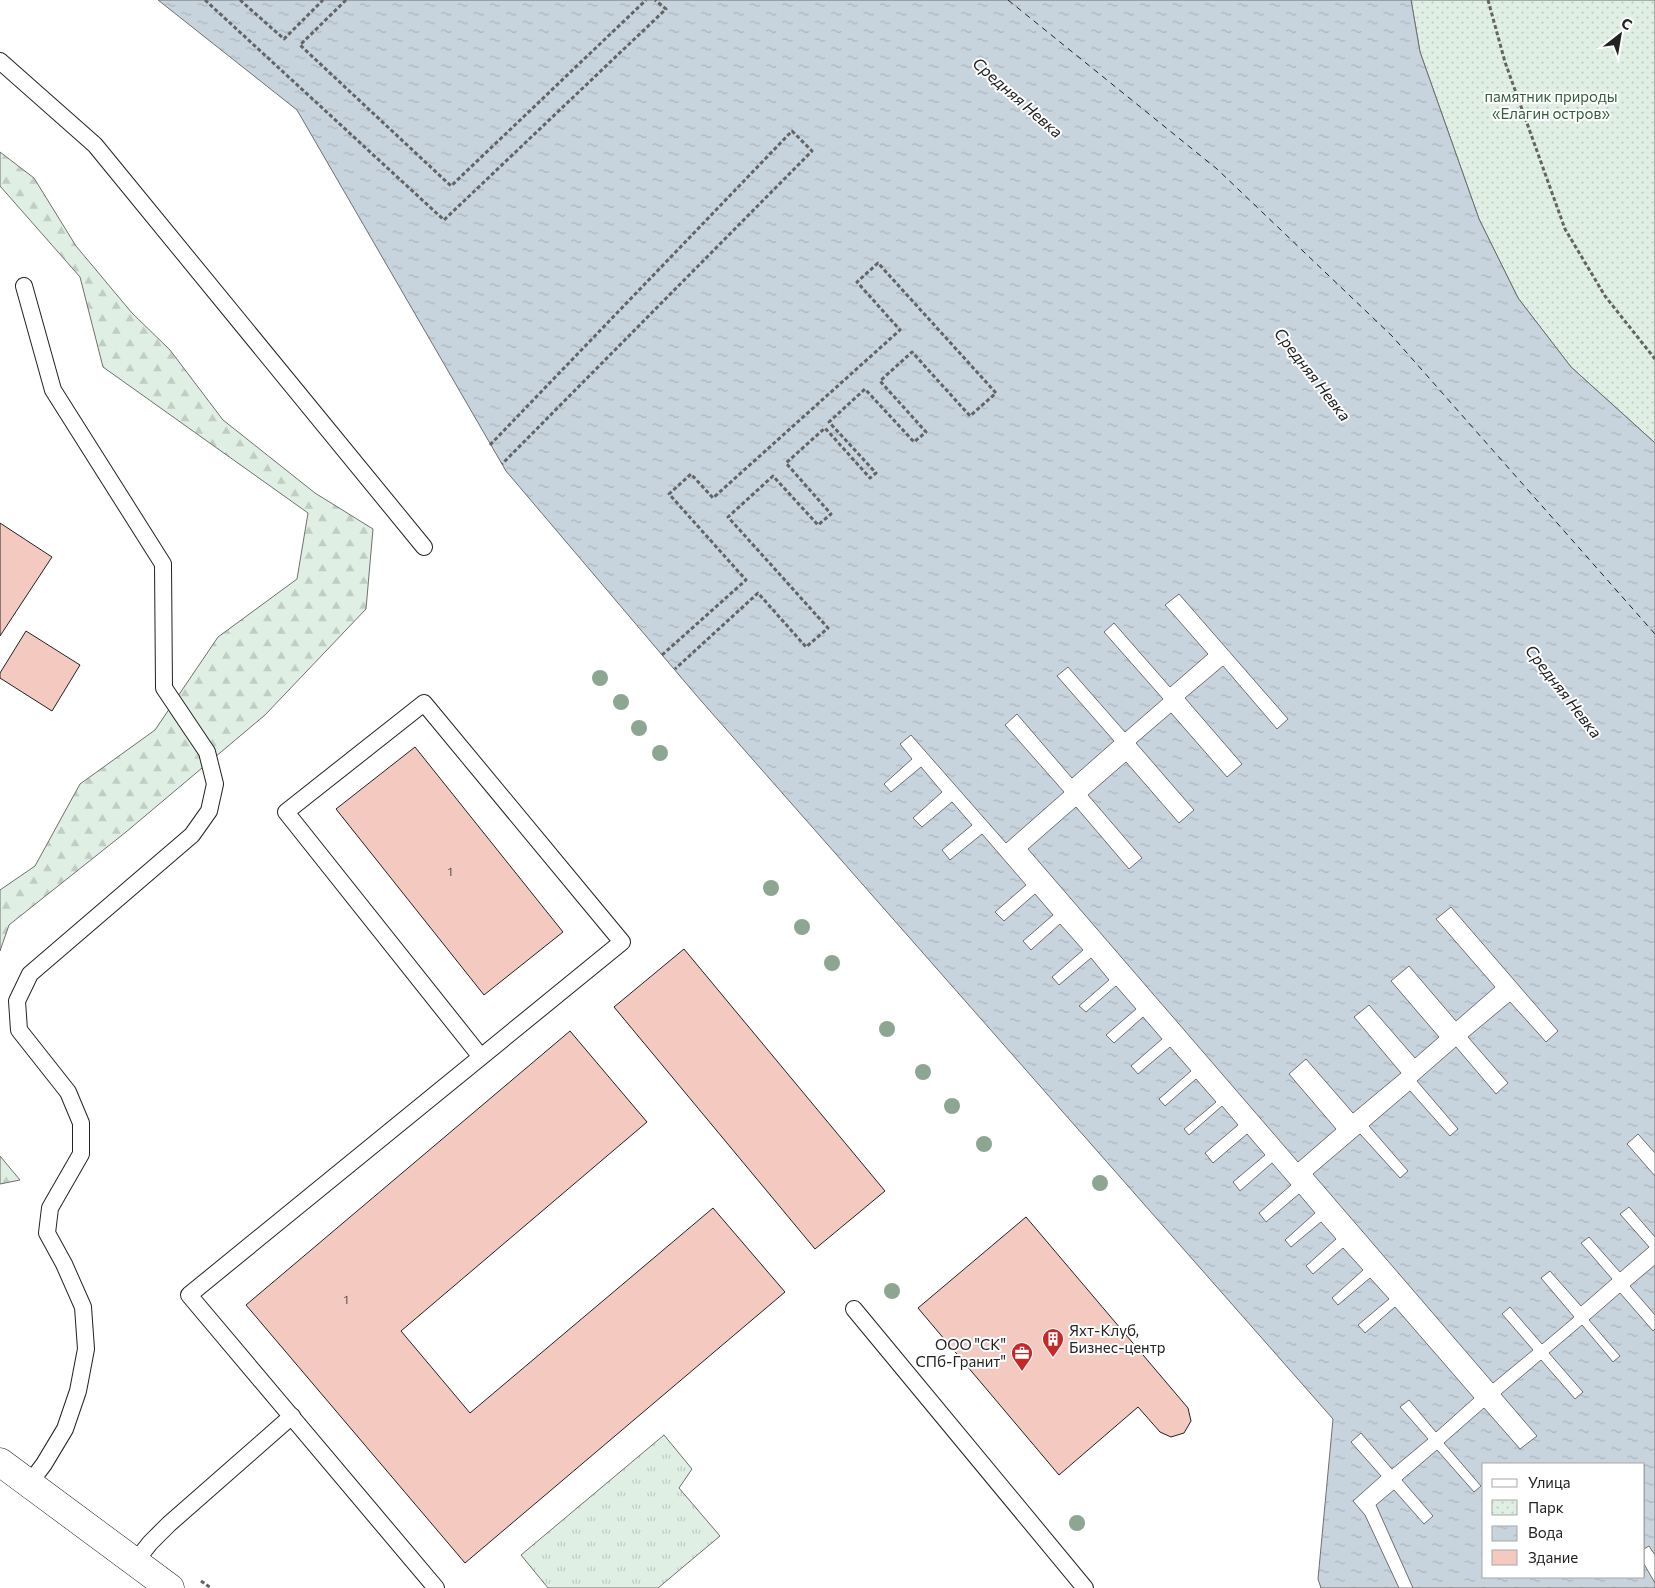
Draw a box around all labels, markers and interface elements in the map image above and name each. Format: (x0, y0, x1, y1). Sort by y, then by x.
north arrow (1595, 10, 1645, 60)
text: С (1618, 14, 1635, 33)
water label: Средняя Невка (969, 53, 1067, 141)
park label: памятник природы «Елагин остров» (1484, 87, 1618, 122)
water label: Средняя Невка (1271, 324, 1355, 424)
water label: Средняя Невка (1522, 641, 1606, 741)
house number: 1 (447, 864, 453, 878)
house number: 1 (343, 1292, 349, 1306)
place label: Яхт-Клуб, Бизнес-центр (1069, 1321, 1165, 1356)
building icon: Яхт-Клуб, Бизнес-центр (1041, 1327, 1065, 1358)
place label: ООО "СК" СПб-Гранит" (916, 1335, 1006, 1370)
office icon: ООО "СК" СПб-Гранит" (1010, 1341, 1034, 1372)
legend (1482, 1463, 1645, 1578)
text: Улица (1528, 1473, 1570, 1491)
text: Парк (1528, 1498, 1564, 1516)
text: Вода (1528, 1523, 1563, 1541)
text: Здание (1528, 1548, 1578, 1566)

